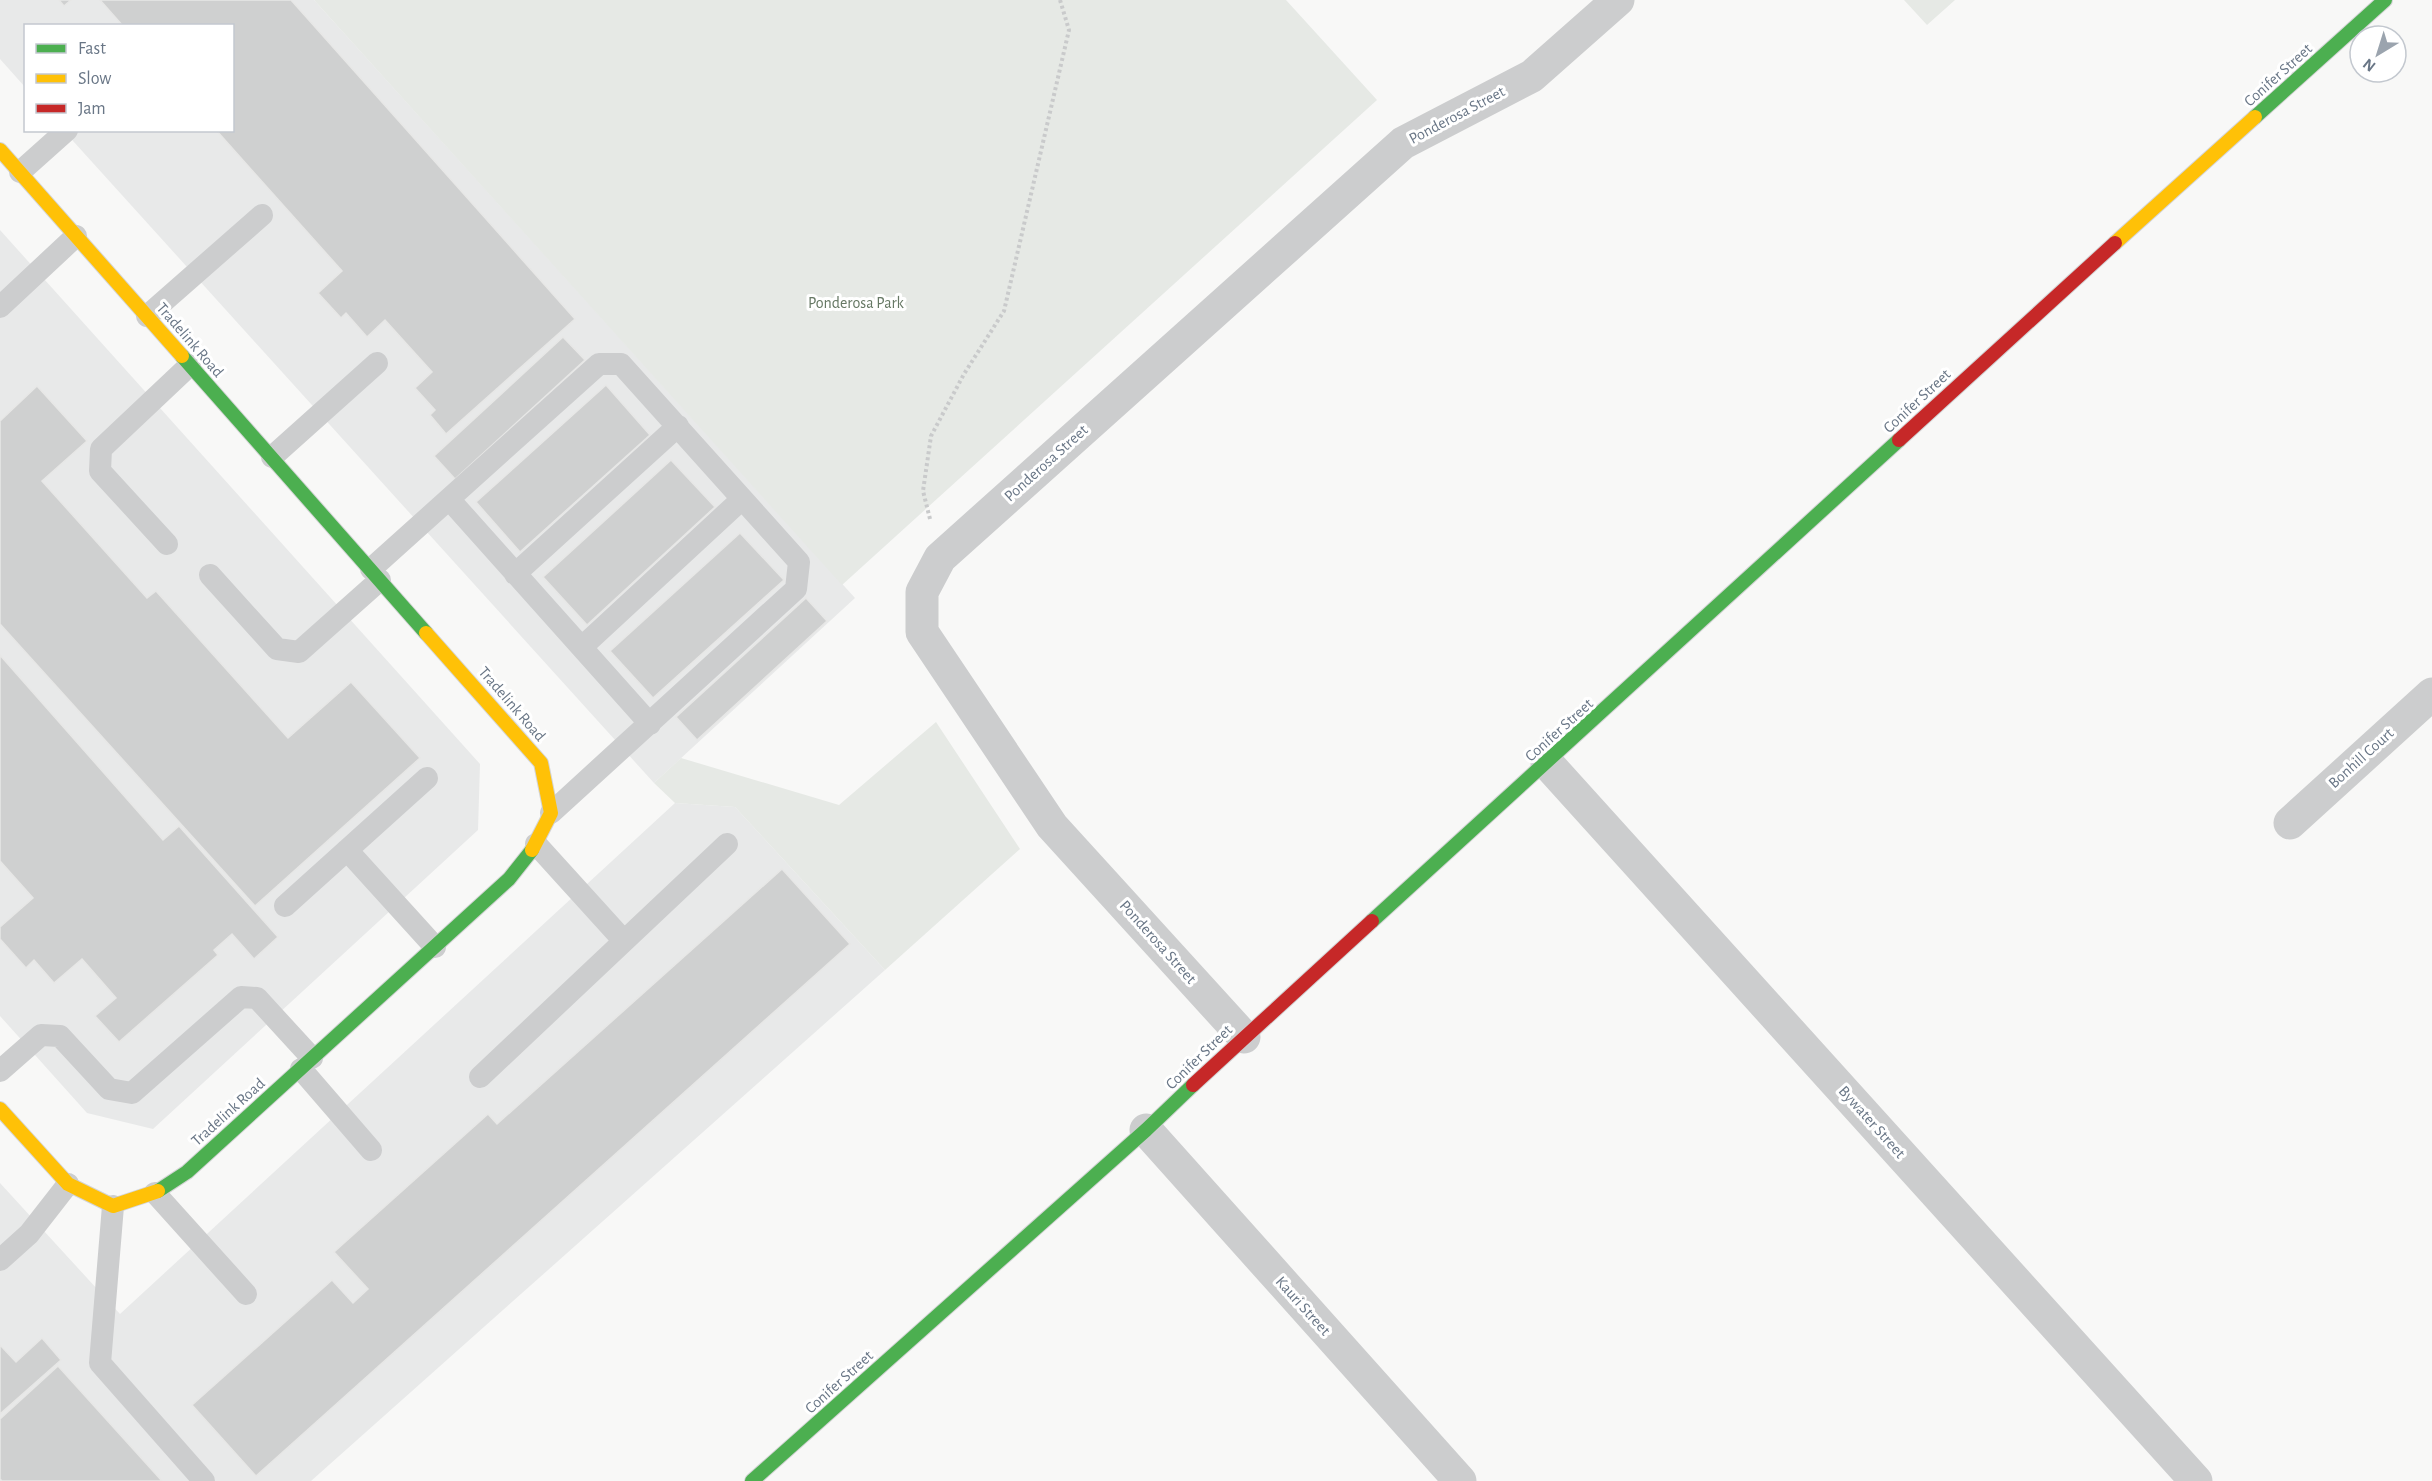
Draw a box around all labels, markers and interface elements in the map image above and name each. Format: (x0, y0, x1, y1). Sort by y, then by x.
legend (24, 24, 234, 132)
north arrow (2348, 24, 2408, 84)
text: Fast (78, 40, 106, 58)
street label: Conifer Street (2241, 41, 2315, 109)
text: N (2360, 55, 2379, 75)
text: Slow (78, 70, 111, 88)
street label: Ponderosa Street (1406, 83, 1508, 147)
text: Jam (78, 100, 106, 118)
park label: Ponderosa Park (808, 295, 905, 311)
street label: Tradelink Road (154, 300, 226, 380)
street label: Conifer Street (1880, 366, 1954, 436)
street label: Ponderosa Street (1001, 422, 1091, 504)
street label: Tradelink Road (476, 664, 548, 744)
street label: Conifer Street (1522, 696, 1596, 764)
street label: Bonhill Court (2325, 725, 2397, 791)
street label: Ponderosa Street (1117, 897, 1199, 987)
street label: Conifer Street (1163, 1022, 1235, 1092)
street label: Tradelink Road (188, 1075, 268, 1149)
street label: Bywater Street (1835, 1083, 1908, 1162)
street label: Kauri Street (1273, 1273, 1333, 1339)
street label: Conifer Street (802, 1348, 876, 1416)

